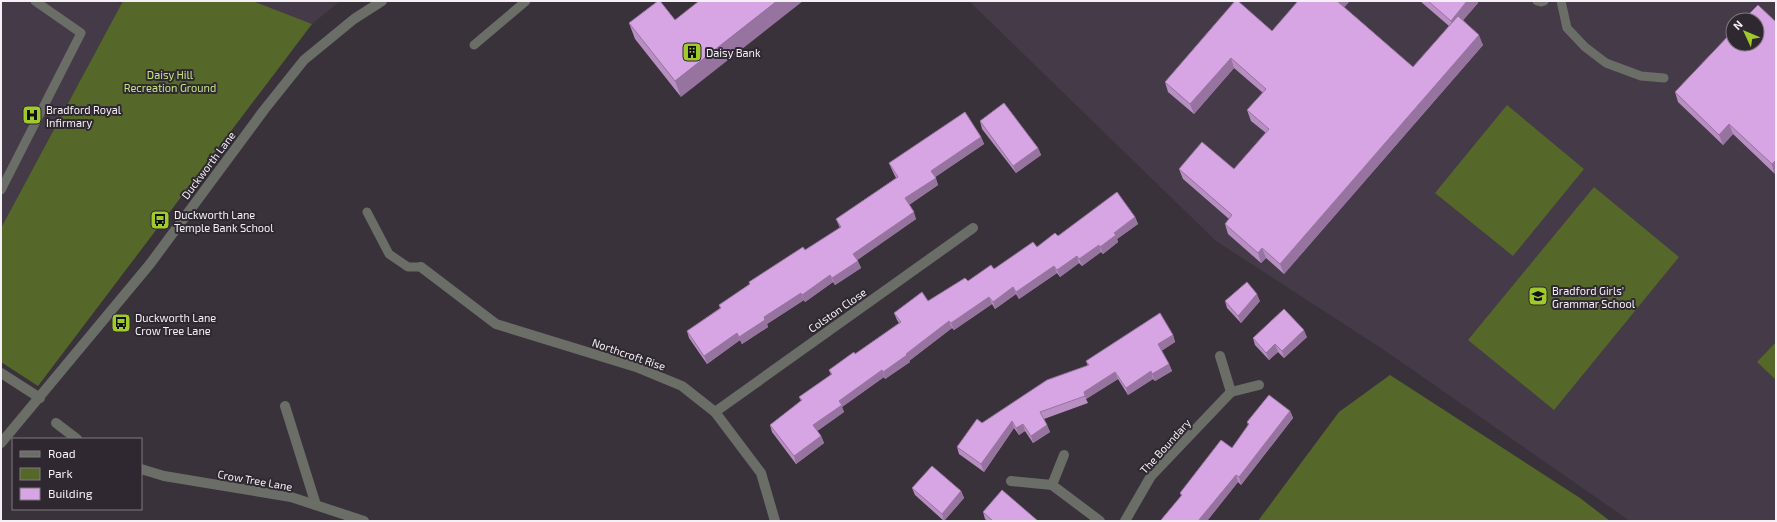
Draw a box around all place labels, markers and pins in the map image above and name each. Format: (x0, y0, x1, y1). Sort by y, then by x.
building icon: Daisy Bank (681, 41, 703, 63)
place label: Daisy Bank (706, 46, 761, 59)
place label: Bradford Royal Infirmary (46, 103, 122, 129)
hospital icon: Bradford Royal Infirmary (21, 104, 43, 126)
place label: Duckworth Lane Temple Bank School (174, 208, 274, 234)
bus stop icon: Duckworth Lane Temple Bank School (149, 209, 171, 231)
place label: Bradford Girls' Grammar School (1552, 284, 1636, 310)
school or university icon: Bradford Girls' Grammar School (1527, 285, 1549, 307)
place label: Duckworth Lane Crow Tree Lane (135, 311, 216, 337)
bus stop icon: Duckworth Lane Crow Tree Lane (110, 312, 132, 334)

